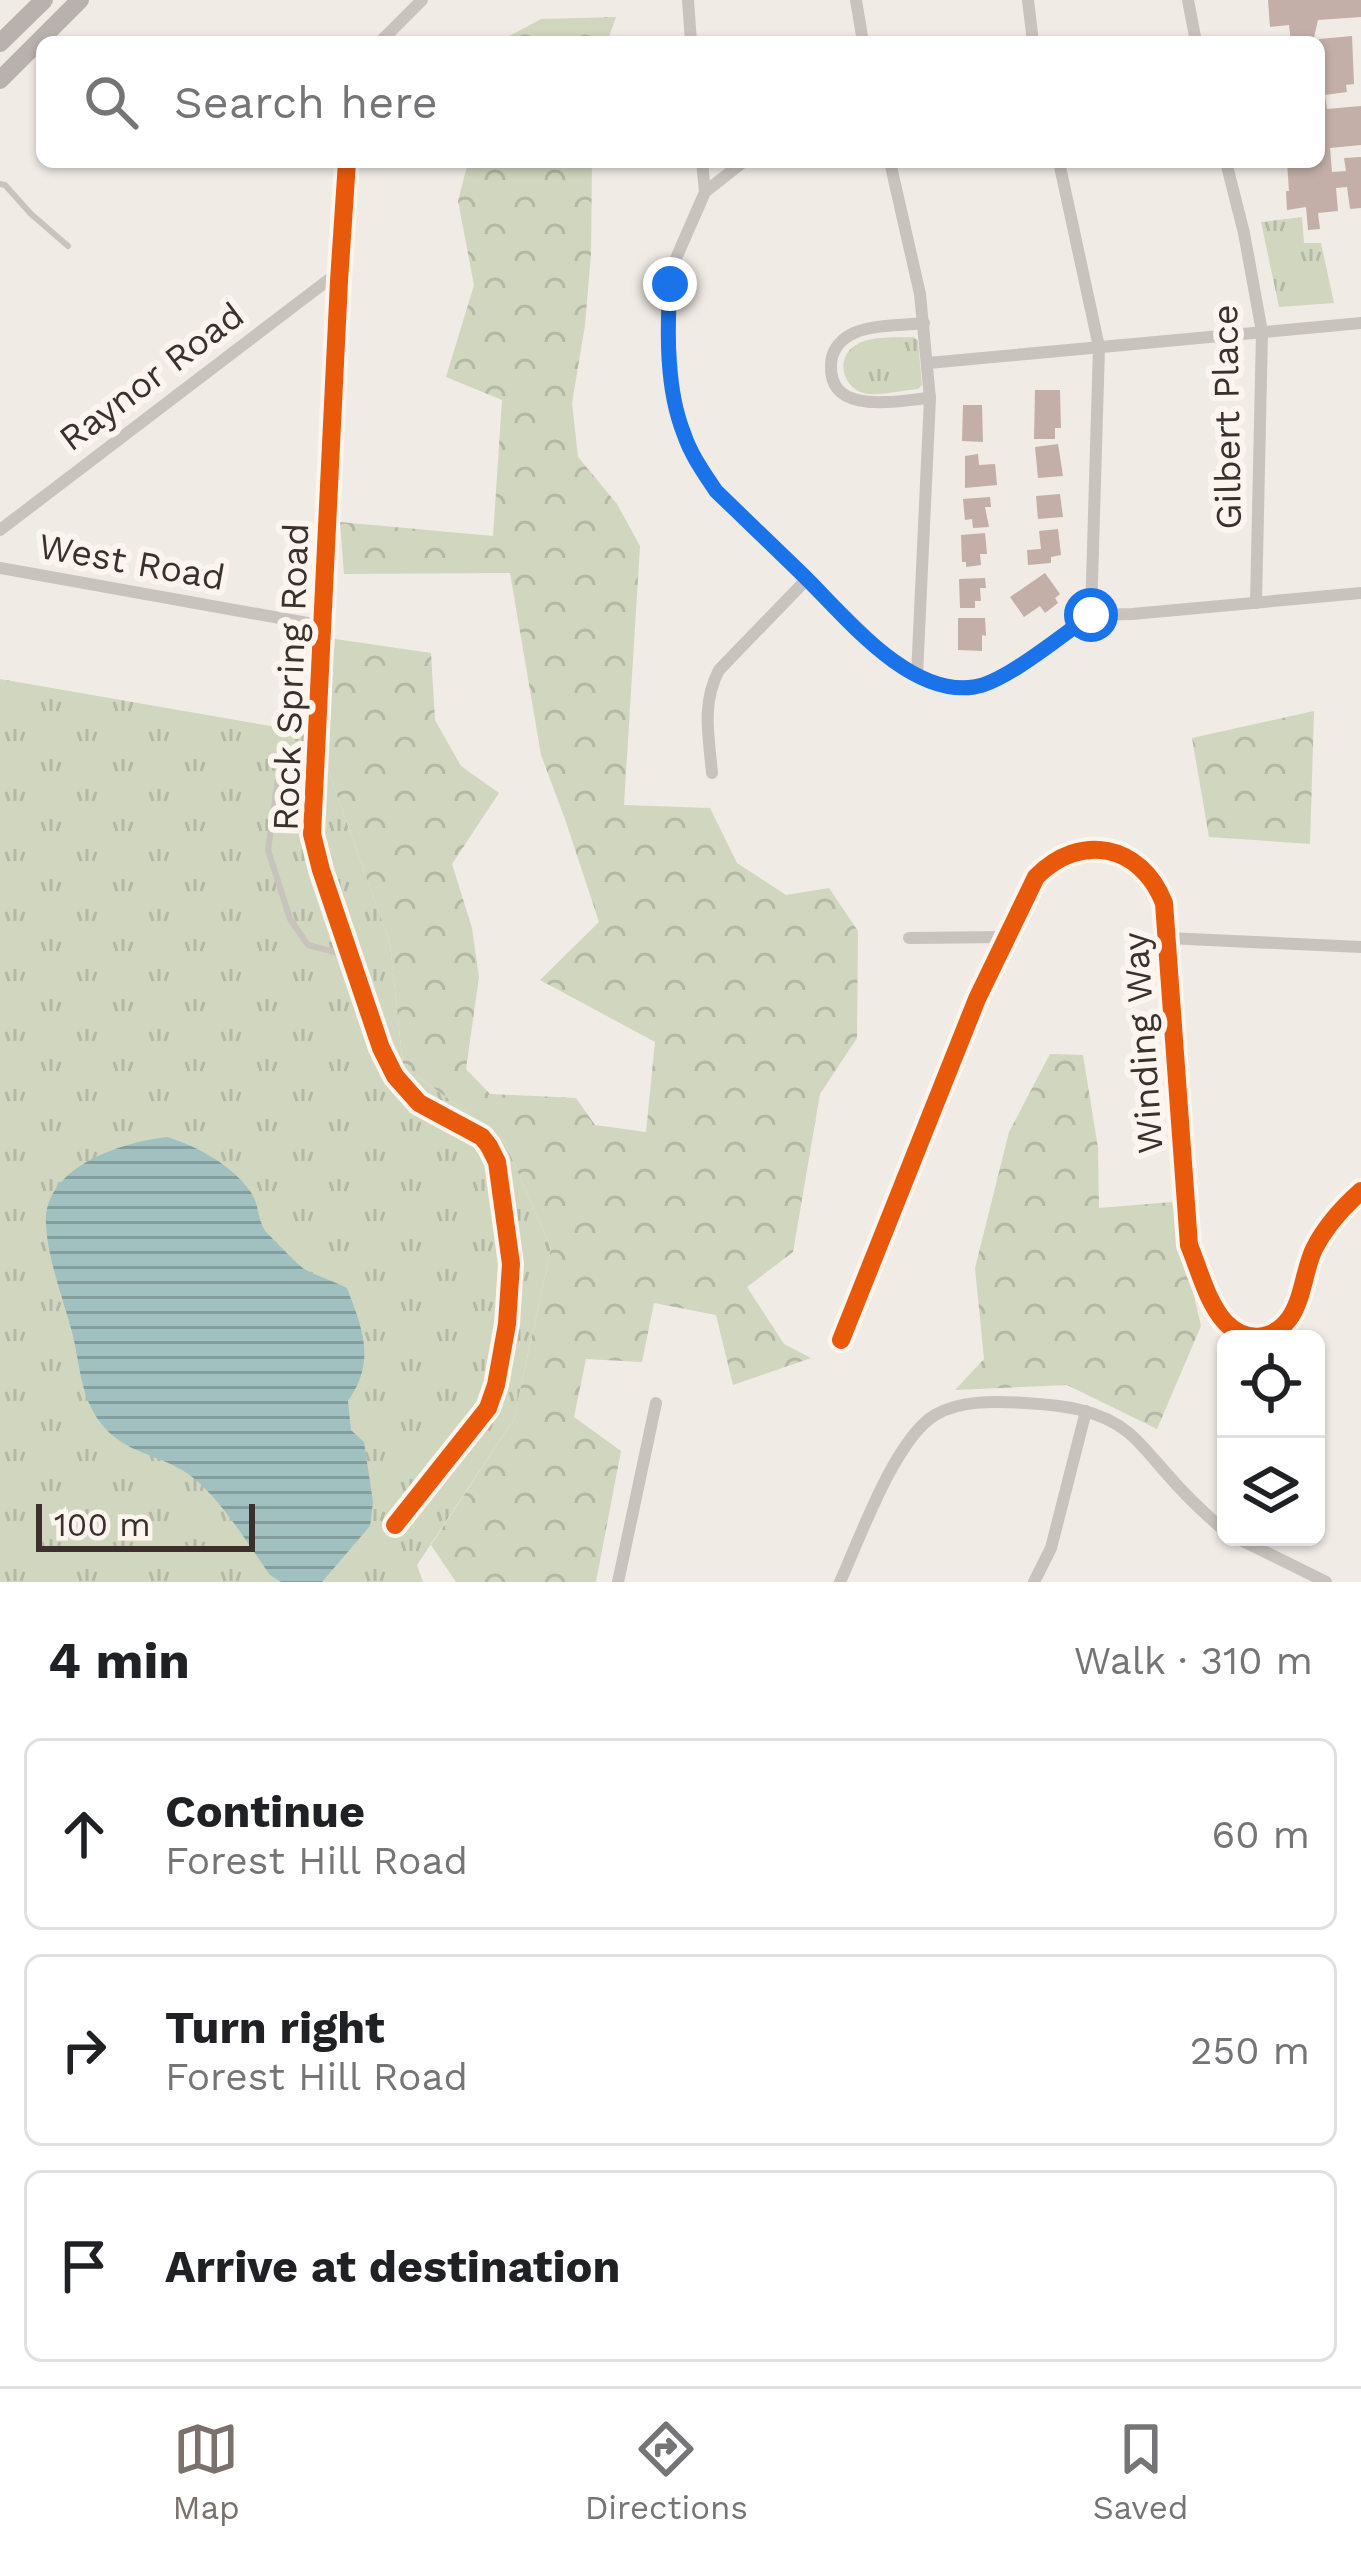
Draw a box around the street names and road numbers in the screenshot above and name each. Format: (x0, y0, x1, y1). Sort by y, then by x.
street label: Raynor Road (51, 294, 252, 460)
street label: Gilbert Place (1204, 304, 1250, 530)
street label: Rock Spring Road (265, 522, 317, 832)
street label: West Road (35, 525, 228, 599)
street label: Winding Way (1114, 930, 1172, 1155)

